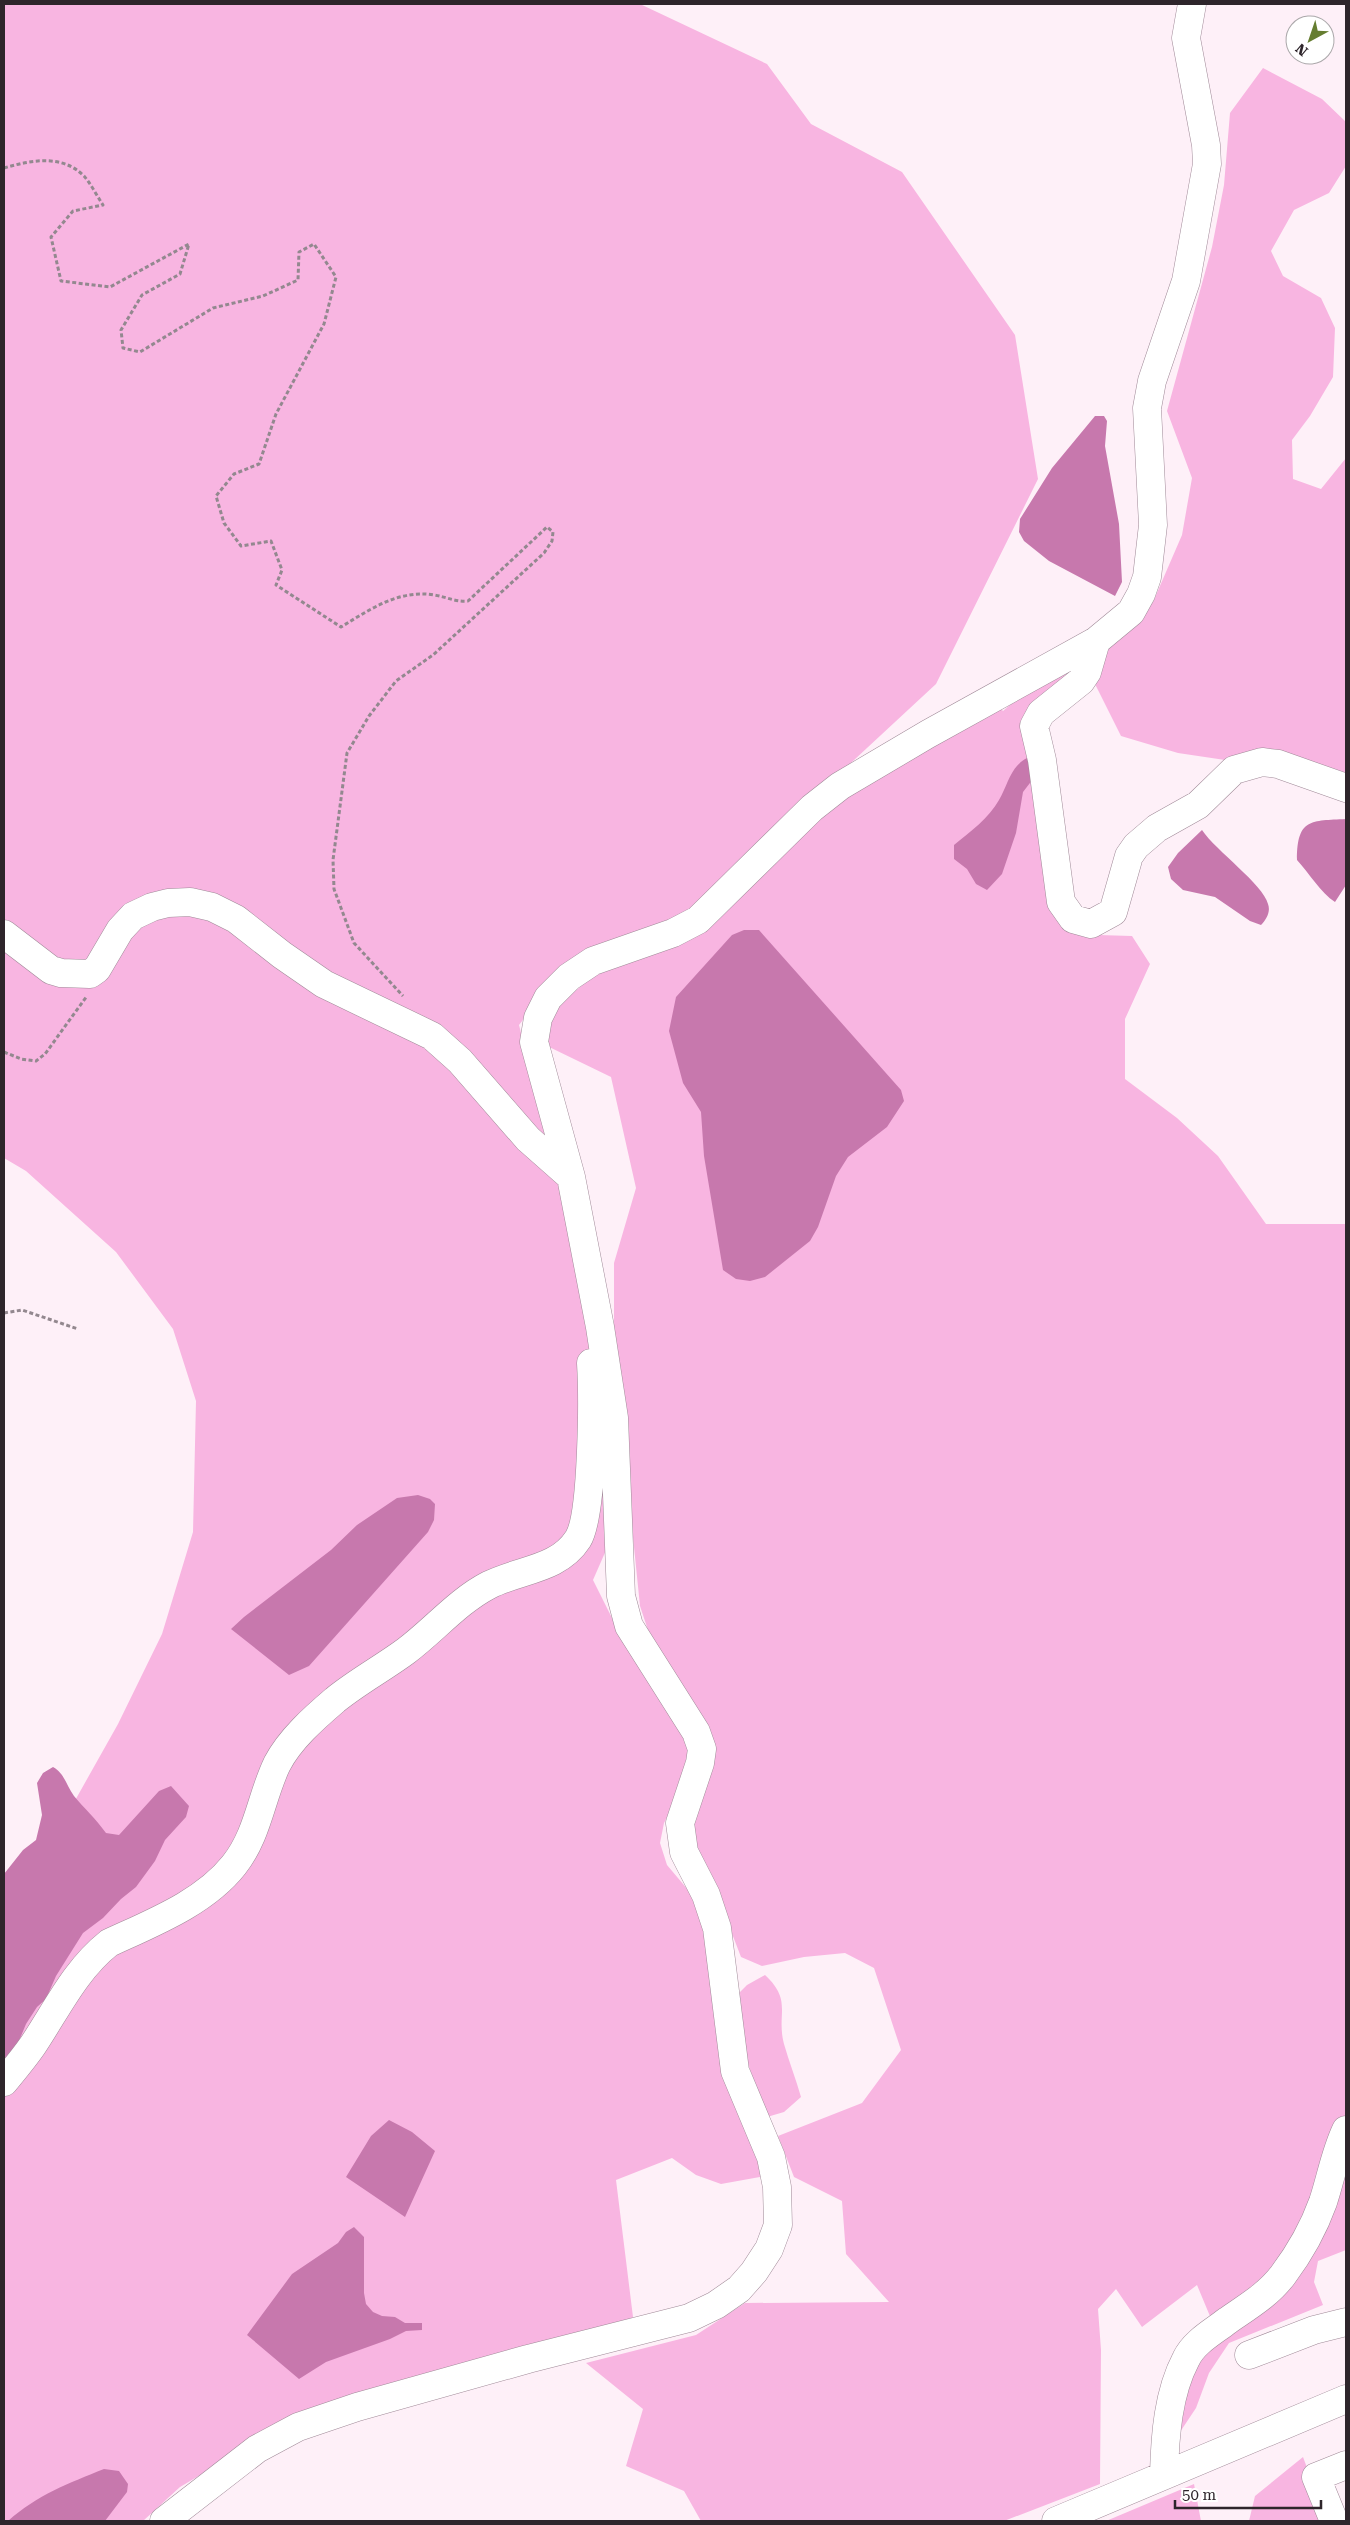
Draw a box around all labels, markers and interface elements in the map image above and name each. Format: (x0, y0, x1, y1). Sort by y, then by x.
north arrow (1285, 15, 1335, 65)
text: N (1292, 40, 1311, 60)
scale bar (1175, 2478, 1321, 2510)
text: 50 m (1182, 2486, 1217, 2504)

